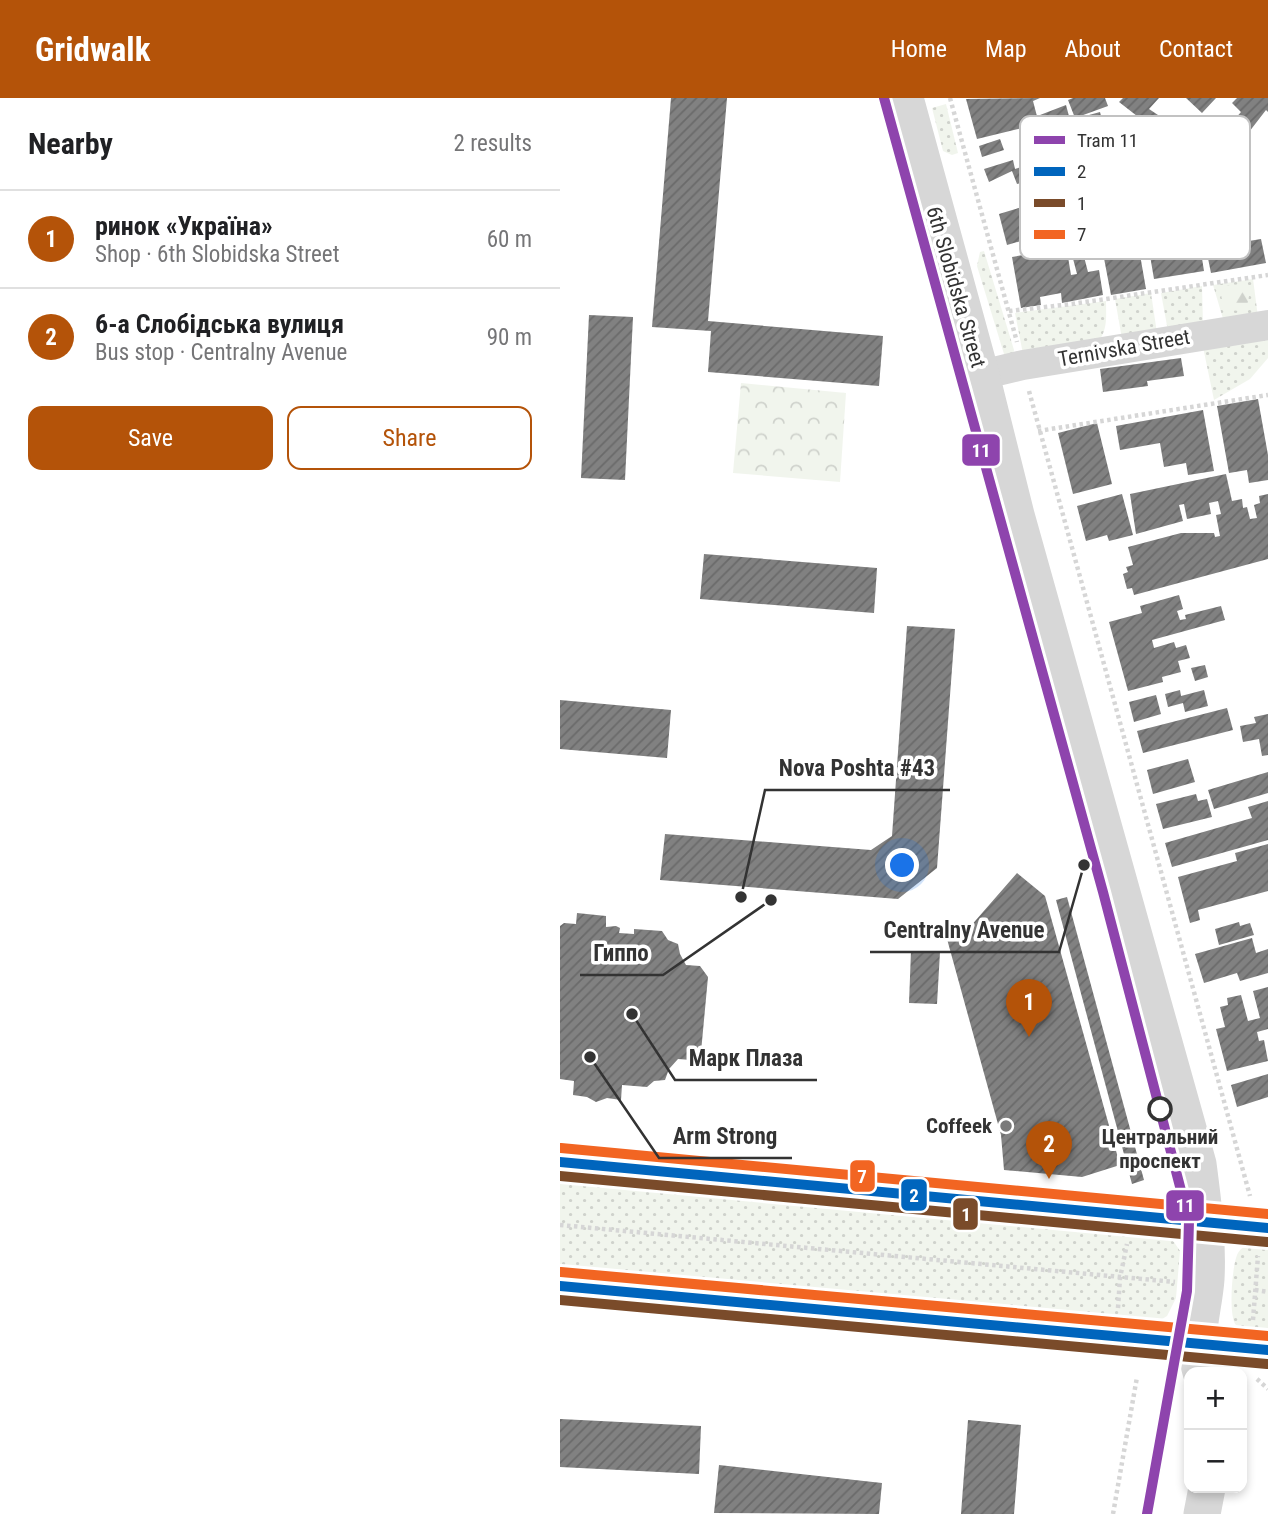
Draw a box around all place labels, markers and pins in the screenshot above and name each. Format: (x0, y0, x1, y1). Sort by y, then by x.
callout: Nova Poshta #43 (765, 746, 950, 790)
callout: Centralny Avenue (870, 908, 1059, 952)
callout: Гиппо (580, 931, 663, 975)
pin: 1 (1006, 979, 1052, 1037)
callout: Марк Плаза (675, 1036, 817, 1080)
marker: Центральний проспект (1148, 1097, 1172, 1121)
callout: Arm Strong (659, 1114, 792, 1158)
place label: Coffeek (926, 1114, 993, 1138)
marker: Coffeek (998, 1118, 1014, 1134)
pin: 2 (1026, 1121, 1072, 1179)
place label: Центральний проспект (1102, 1125, 1218, 1173)

